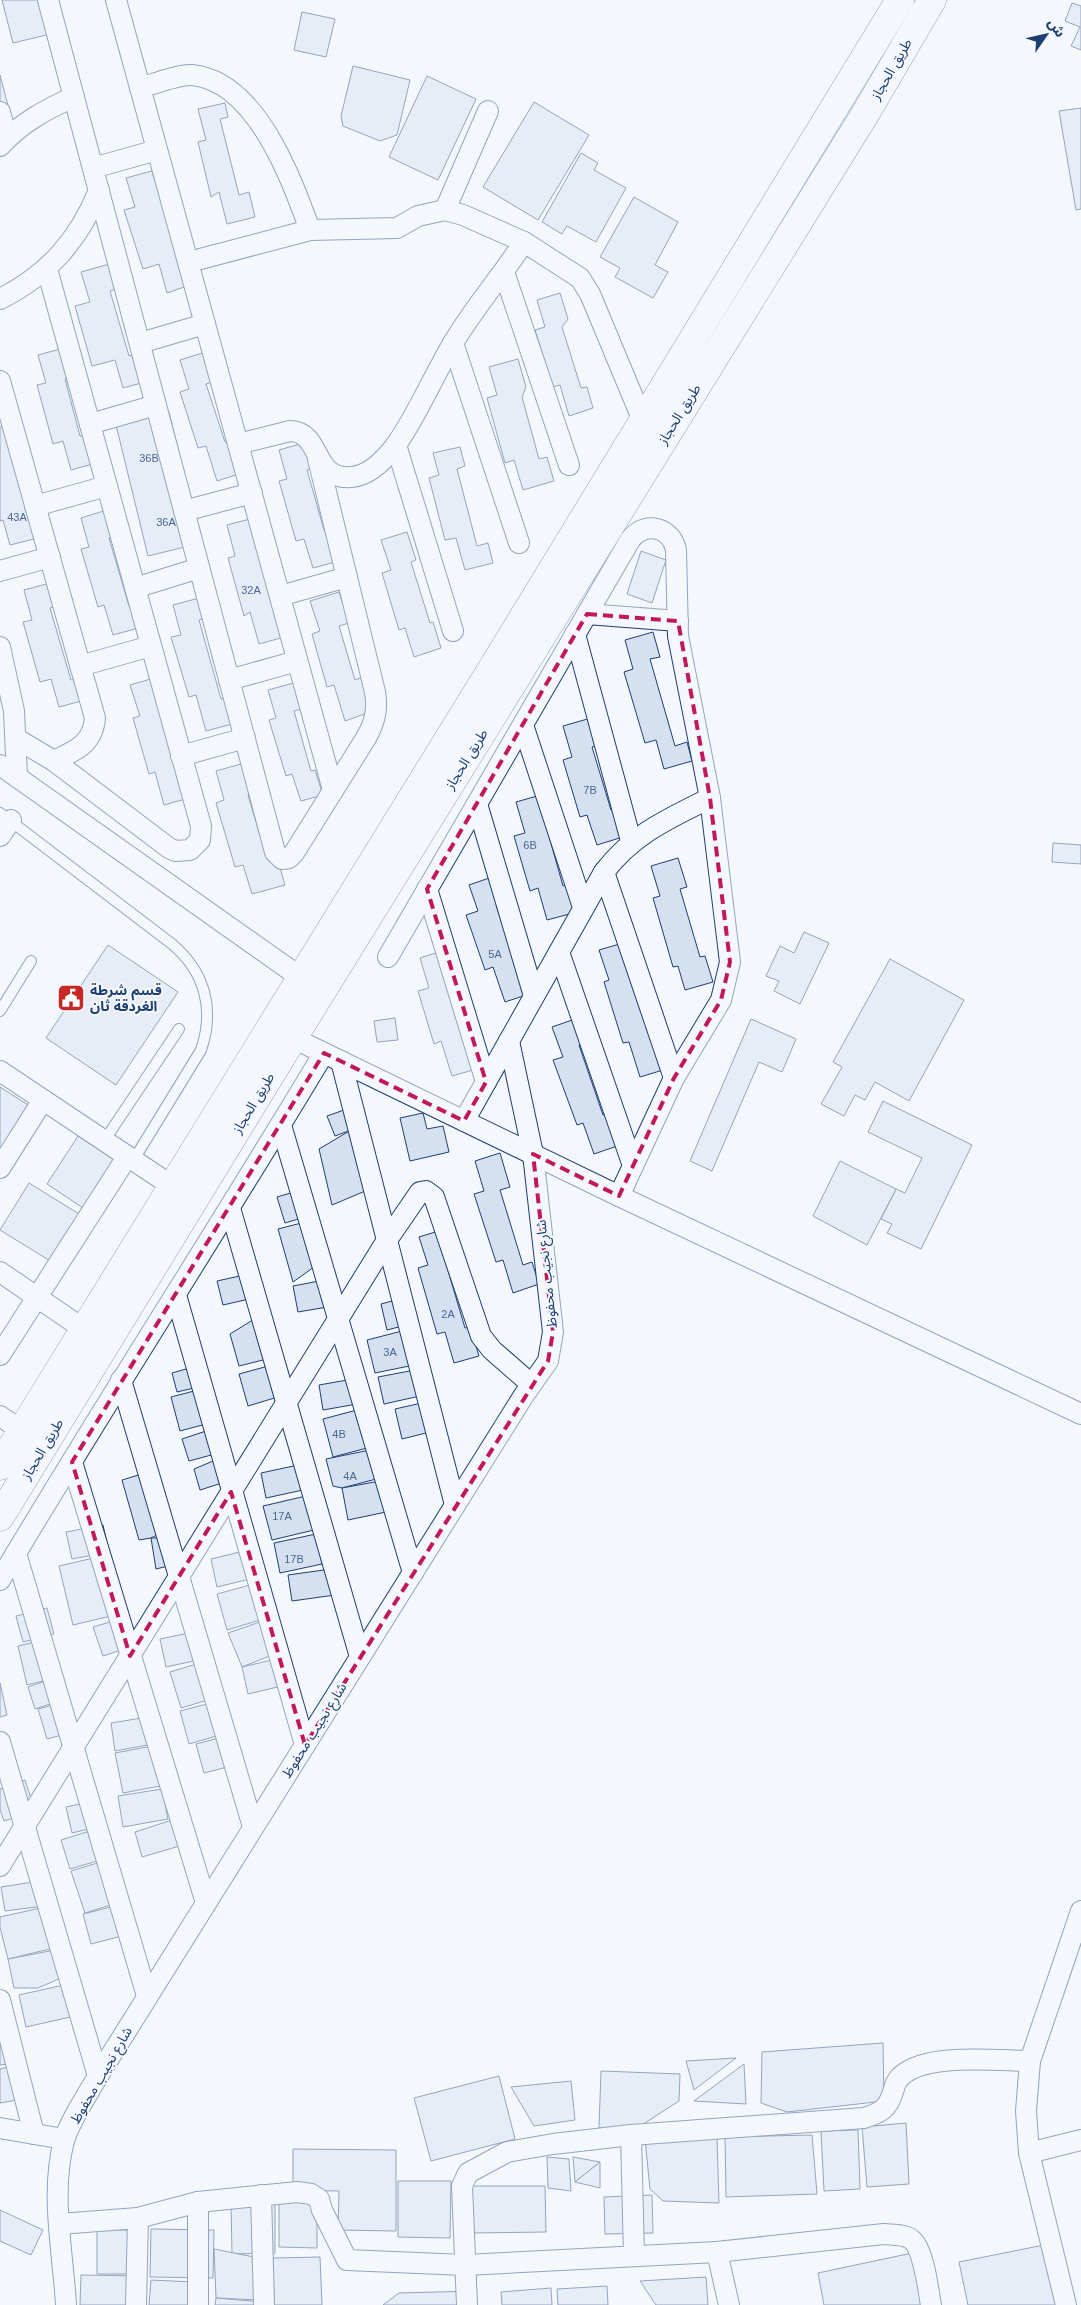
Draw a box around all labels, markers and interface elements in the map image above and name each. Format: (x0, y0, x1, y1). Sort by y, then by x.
north arrow (1021, 10, 1071, 60)
text: ش (1045, 15, 1069, 40)
street label: طريق الحجاز (867, 36, 917, 104)
street label: طريق الحجاز (654, 381, 706, 449)
house number: 36B (139, 452, 159, 464)
house number: 43A (7, 511, 27, 523)
house number: 36A (156, 516, 176, 528)
house number: 32A (241, 584, 261, 596)
street label: طريق الحجاز (441, 726, 493, 794)
house number: 7B (583, 784, 597, 796)
house number: 6B (523, 839, 537, 851)
house number: 5A (488, 948, 502, 960)
place label: قسم شرطة الغردقة ثان (90, 982, 162, 1015)
public building icon: قسم شرطة الغردقة ثان (56, 983, 86, 1013)
street label: طريق الحجاز (228, 1070, 279, 1138)
street label: شارع نجيب محفوظ (532, 1219, 563, 1329)
house number: 2A (441, 1308, 455, 1320)
house number: 3A (383, 1346, 397, 1358)
street label: طريق الحجاز (17, 1416, 68, 1484)
house number: 4B (332, 1428, 346, 1440)
house number: 4A (343, 1470, 357, 1482)
house number: 17A (272, 1510, 292, 1522)
house number: 17B (284, 1553, 304, 1565)
street label: شارع نجيب محفوظ (278, 1679, 352, 1782)
street label: شارع نجيب محفوظ (67, 2024, 138, 2128)

